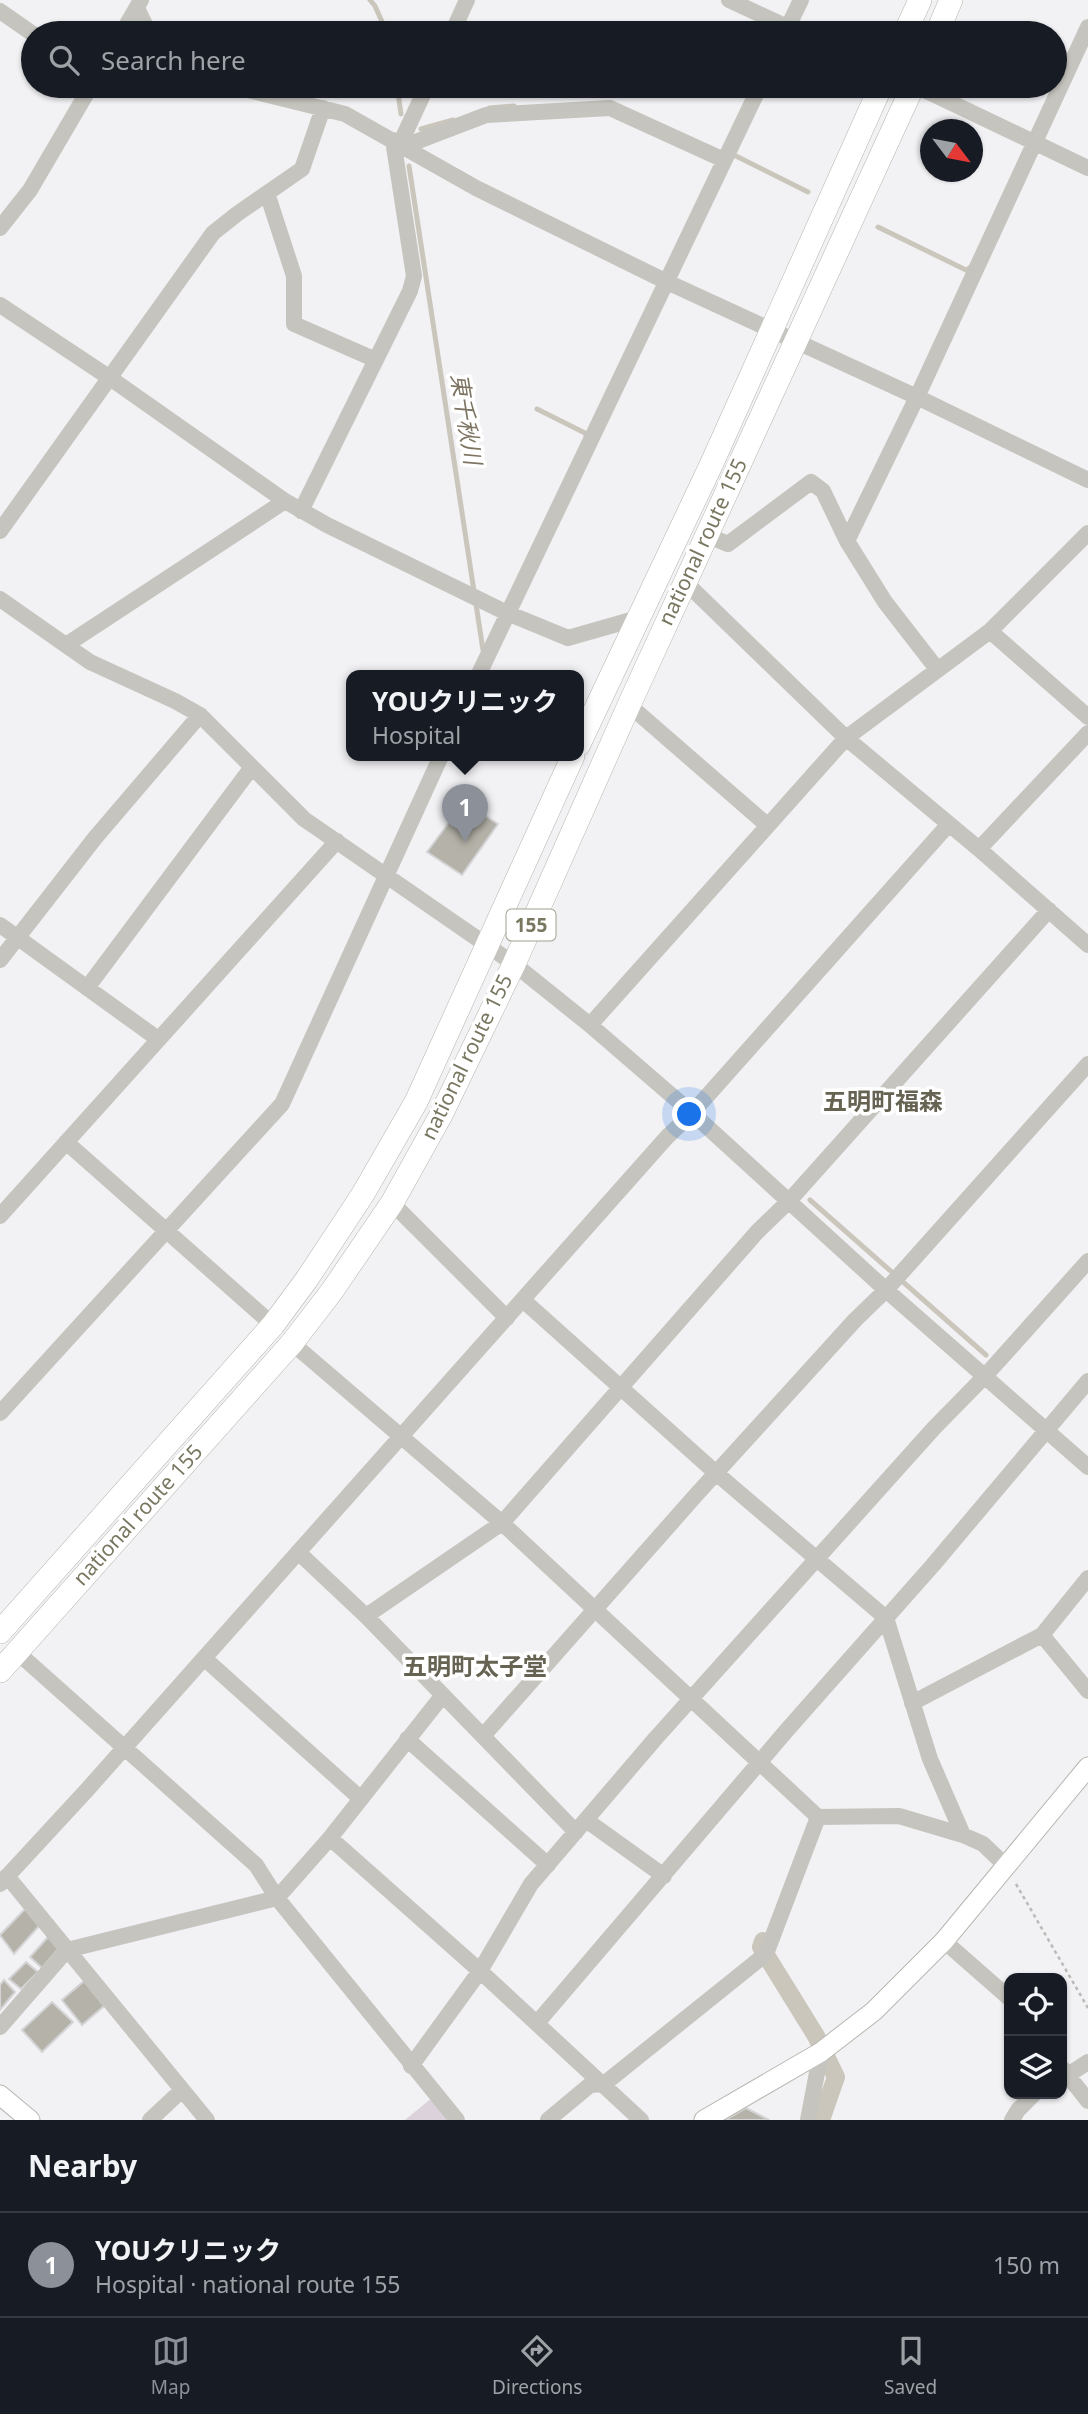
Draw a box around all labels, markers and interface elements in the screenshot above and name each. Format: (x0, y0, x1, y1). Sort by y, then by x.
search box (21, 21, 1067, 98)
icon: search (45, 41, 83, 79)
text: Search here (101, 42, 246, 78)
north arrow (920, 119, 983, 182)
water label: 東千秋川 (444, 371, 490, 470)
street label: national route 155 (651, 454, 753, 630)
popup (346, 670, 584, 761)
text: YOUクリニック (372, 683, 558, 719)
text: Hospital (372, 719, 461, 751)
pin: 1 (442, 784, 488, 842)
road number: 155 (506, 909, 556, 940)
street label: national route 155 (414, 969, 518, 1144)
district label: 五明町福森 (823, 1084, 943, 1117)
your location (672, 1097, 706, 1131)
street label: national route 155 (66, 1438, 208, 1591)
district label: 五明町太子堂 (403, 1649, 547, 1682)
map controls (1004, 1973, 1067, 2099)
button: locate (1004, 1973, 1067, 2036)
button: layers (1004, 2036, 1067, 2099)
text: Nearby (28, 2145, 137, 2186)
text: YOUクリニック (95, 2232, 281, 2268)
text: 1 (44, 2249, 58, 2281)
text: 150 m (993, 2249, 1060, 2281)
text: Hospital · national route 155 (95, 2268, 401, 2300)
tab: Map (151, 2332, 190, 2400)
tab: Directions (492, 2332, 582, 2400)
tab: Saved (884, 2332, 937, 2400)

